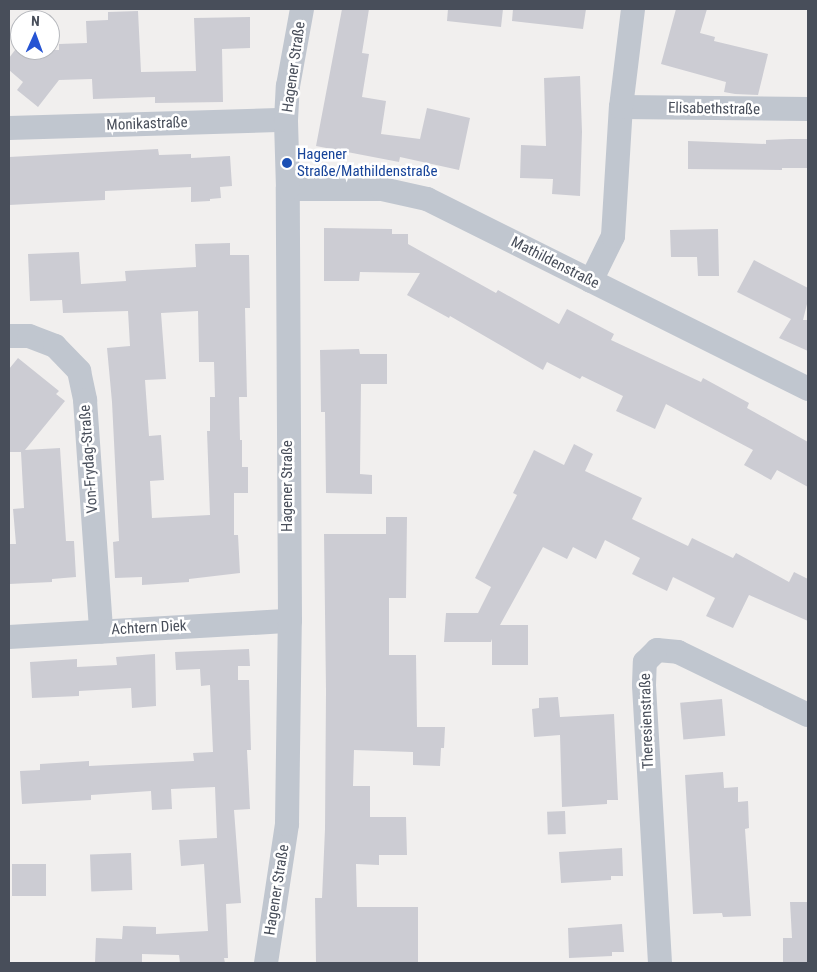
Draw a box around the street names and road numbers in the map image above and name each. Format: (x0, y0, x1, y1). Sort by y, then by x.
street label: Hagener Straße (279, 20, 309, 114)
street label: Elisabethstraße (668, 99, 760, 119)
street label: Monikastraße (106, 114, 188, 134)
street label: Mathildenstraße (508, 233, 602, 293)
street label: Von-Frydag-Straße (76, 404, 102, 514)
street label: Hagener Straße (279, 440, 297, 532)
street label: Achtern Diek (111, 617, 187, 639)
street label: Theresienstraße (636, 673, 658, 769)
street label: Hagener Straße (261, 843, 293, 937)

